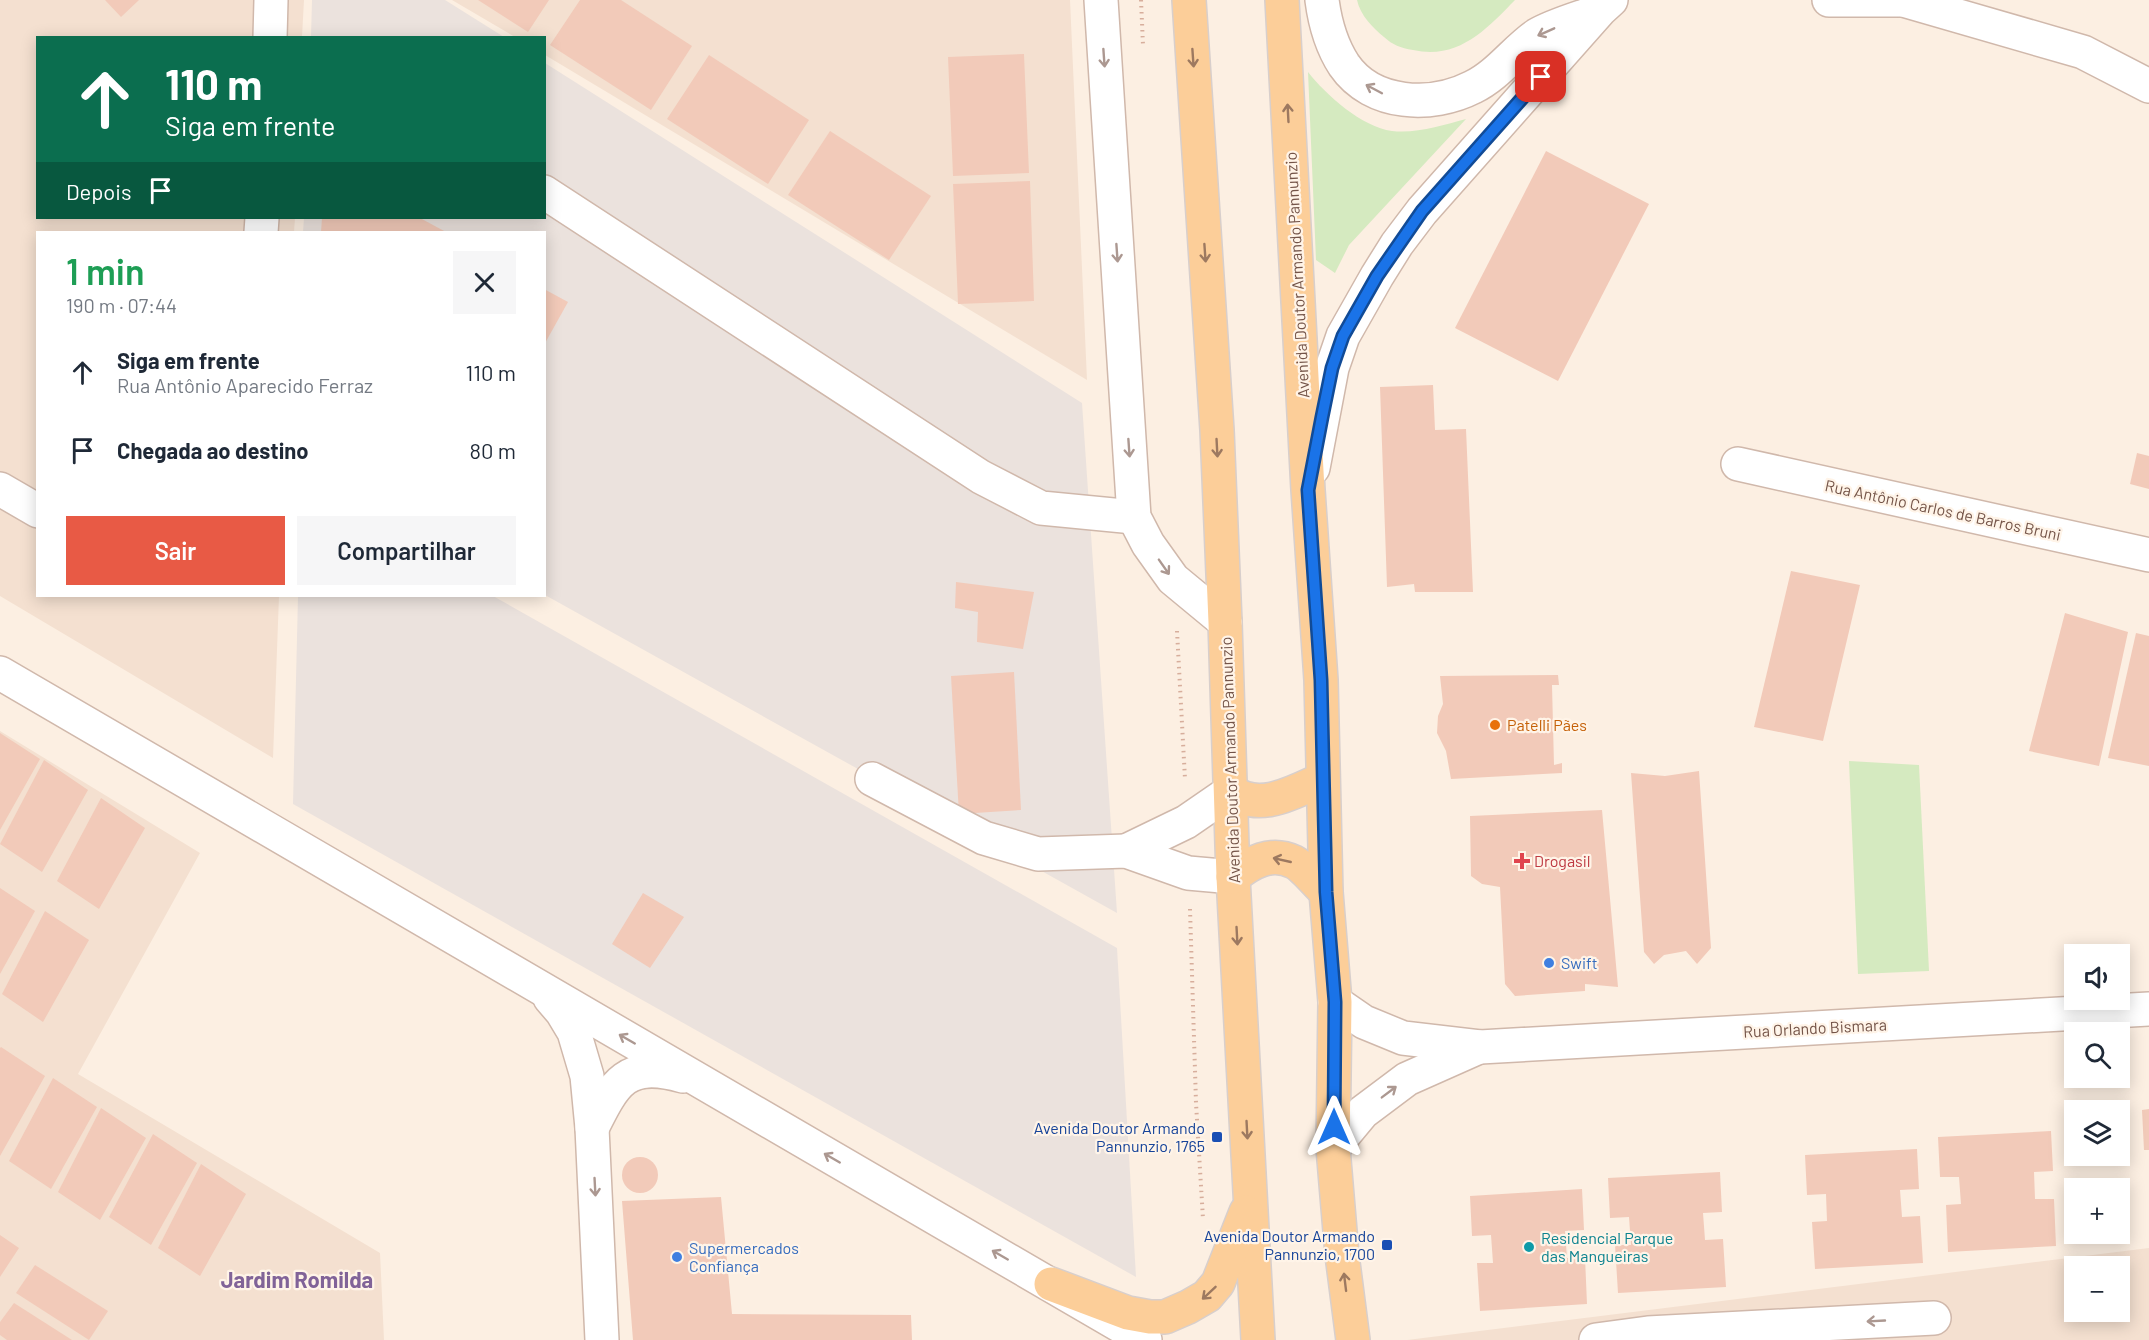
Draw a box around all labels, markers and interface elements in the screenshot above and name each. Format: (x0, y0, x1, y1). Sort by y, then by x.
one-way arrow (1537, 27, 1555, 38)
one-way arrow (1099, 48, 1110, 68)
one-way arrow (1187, 48, 1198, 68)
pin (1515, 51, 1566, 102)
text: 110 m (165, 58, 262, 108)
icon: ahead (66, 60, 144, 138)
icon: arrive (1524, 60, 1557, 93)
one-way arrow (1366, 83, 1384, 94)
one-way arrow (1283, 103, 1294, 123)
text: Siga em frente (165, 109, 335, 141)
street label: Avenida Doutor Armando Pannunzio (1281, 151, 1312, 399)
icon: arrive (144, 174, 177, 207)
text: Depois (66, 178, 132, 204)
one-way arrow (1200, 242, 1211, 262)
one-way arrow (1111, 243, 1122, 262)
text: 1 min (66, 249, 145, 292)
button: close (453, 251, 516, 314)
text: 190 m · 07:44 (66, 293, 177, 317)
text: Siga em frente (117, 347, 260, 373)
icon: ahead (66, 356, 99, 389)
text: 110 m (466, 359, 516, 385)
text: Rua Antônio Aparecido Ferraz (117, 373, 373, 397)
icon: arrive (66, 434, 99, 467)
text: Chegada ao destino (117, 437, 308, 463)
text: 80 m (470, 437, 516, 463)
one-way arrow (1124, 437, 1135, 457)
one-way arrow (1212, 437, 1223, 457)
street label: Rua Antônio Carlos de Barros Bruni (1823, 475, 2063, 544)
button: Sair (66, 516, 285, 585)
button: Compartilhar (297, 516, 516, 585)
one-way arrow (1158, 558, 1171, 574)
street label: Avenida Doutor Armando Pannunzio (1216, 636, 1243, 884)
place label: Patelli Pães (1507, 715, 1587, 734)
marker: Patelli Pães (1488, 718, 1502, 732)
place label: Drogasil (1534, 851, 1591, 870)
one-way arrow (1273, 853, 1292, 865)
marker: Drogasil (1515, 854, 1529, 868)
one-way arrow (1231, 925, 1242, 945)
map controls (2064, 944, 2130, 1322)
button: sound (2064, 944, 2130, 1010)
place label: Swift (1561, 953, 1597, 972)
marker: Swift (1542, 956, 1556, 970)
street label: Rua Orlando Bismara (1743, 1014, 1887, 1041)
button: search (2064, 1022, 2130, 1088)
one-way arrow (619, 1032, 636, 1044)
one-way arrow (1381, 1086, 1397, 1099)
position arrow (1302, 1095, 1366, 1159)
button: layers (2064, 1100, 2130, 1166)
place label: Avenida Doutor Armando Pannunzio, 1765 (1034, 1118, 1205, 1155)
one-way arrow (1242, 1120, 1253, 1140)
marker: Avenida Doutor Armando Pannunzio, 1765 (1210, 1130, 1224, 1144)
one-way arrow (823, 1151, 840, 1163)
one-way arrow (589, 1176, 600, 1196)
button: + (2064, 1178, 2130, 1244)
place label: Avenida Doutor Armando Pannunzio, 1700 (1204, 1226, 1375, 1263)
place label: Residencial Parque das Mangueiras (1541, 1228, 1673, 1265)
place label: Supermercados Confiança (689, 1238, 799, 1275)
marker: Avenida Doutor Armando Pannunzio, 1700 (1380, 1238, 1394, 1252)
marker: Residencial Parque das Mangueiras (1522, 1240, 1536, 1254)
one-way arrow (992, 1249, 1010, 1260)
marker: Supermercados Confiança (670, 1250, 684, 1264)
button: − (2064, 1256, 2130, 1322)
district label: Jardim Romilda (221, 1266, 373, 1292)
one-way arrow (1340, 1273, 1351, 1292)
one-way arrow (1201, 1286, 1216, 1300)
one-way arrow (1866, 1315, 1886, 1326)

